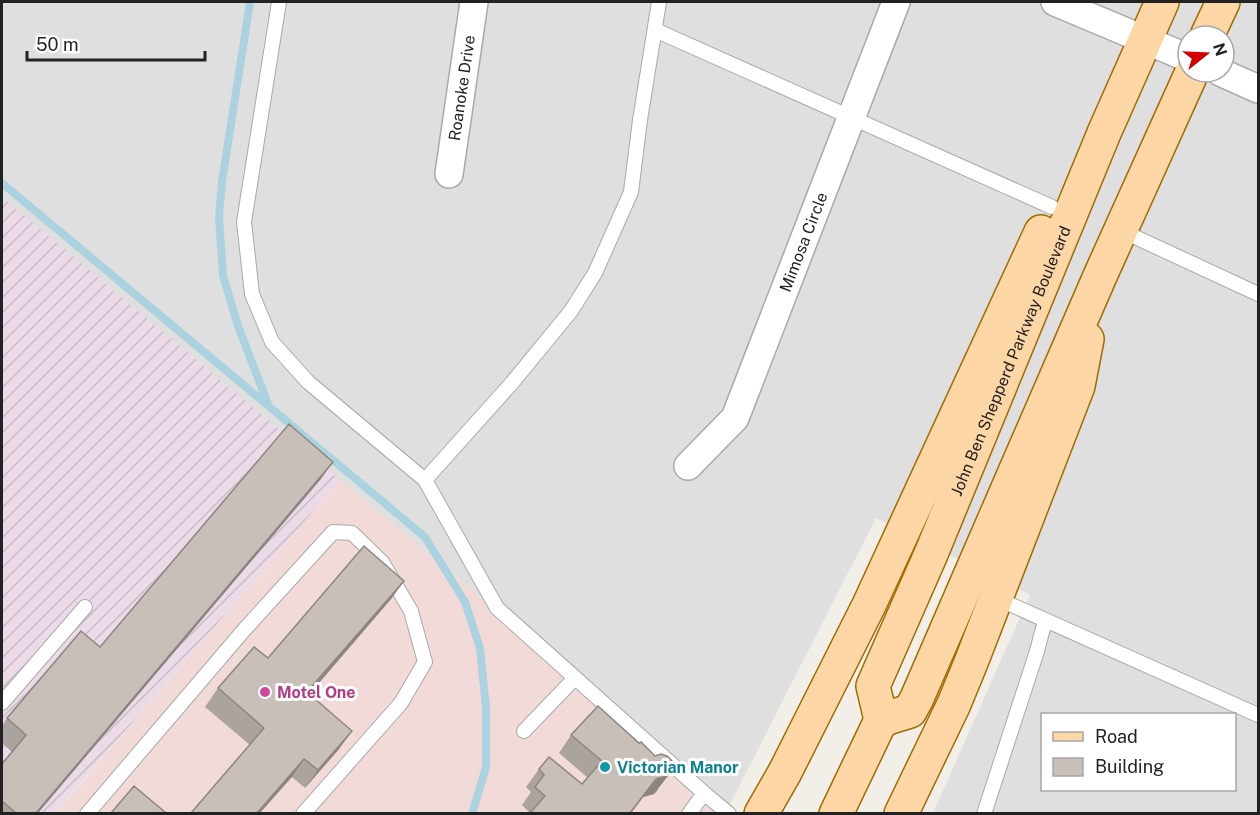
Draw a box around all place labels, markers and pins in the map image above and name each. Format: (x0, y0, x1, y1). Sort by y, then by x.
place label: Motel One (277, 683, 356, 702)
marker: Motel One (258, 685, 272, 699)
place label: Victorian Manor (617, 758, 739, 777)
marker: Victorian Manor (598, 760, 612, 774)

